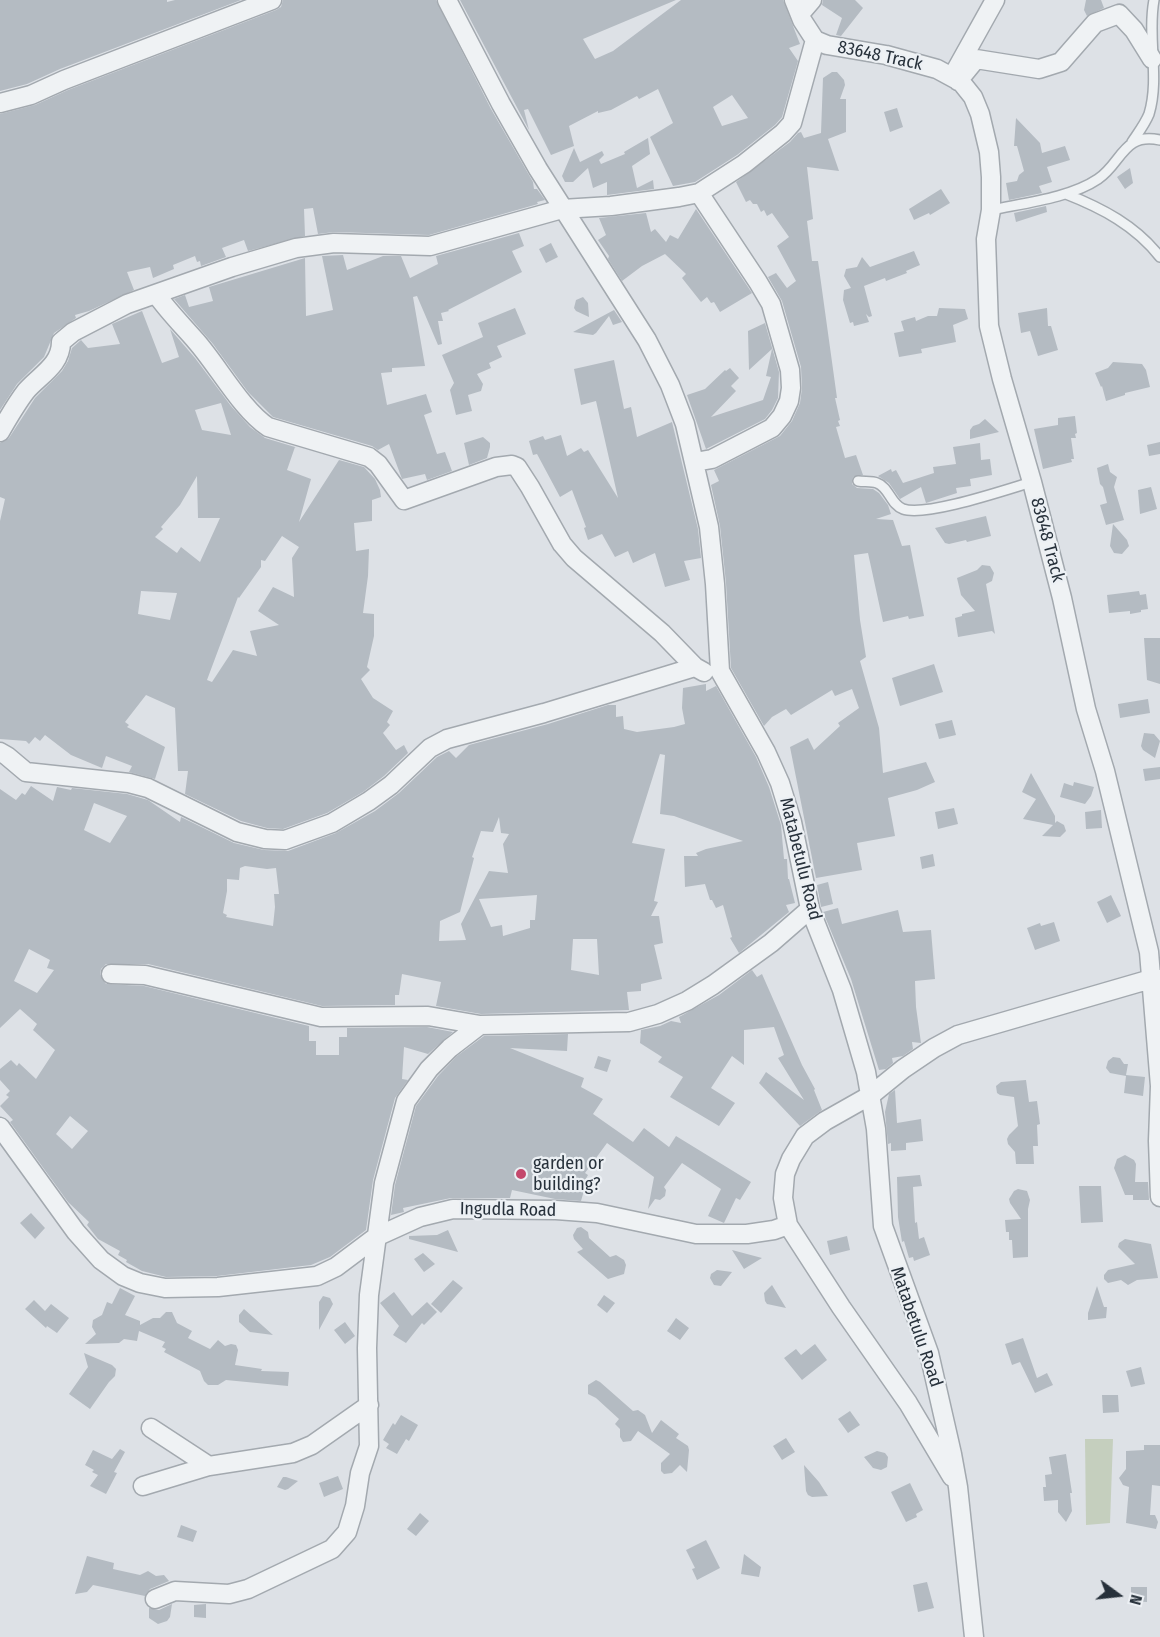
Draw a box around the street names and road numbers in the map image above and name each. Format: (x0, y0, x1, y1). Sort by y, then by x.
street label: 83648 Track (835, 36, 925, 76)
street label: 83648 Track (1025, 495, 1069, 585)
street label: Matabetulu Road (774, 795, 826, 923)
street label: Ingudla Road (460, 1198, 556, 1222)
street label: Matabetulu Road (885, 1264, 947, 1390)

